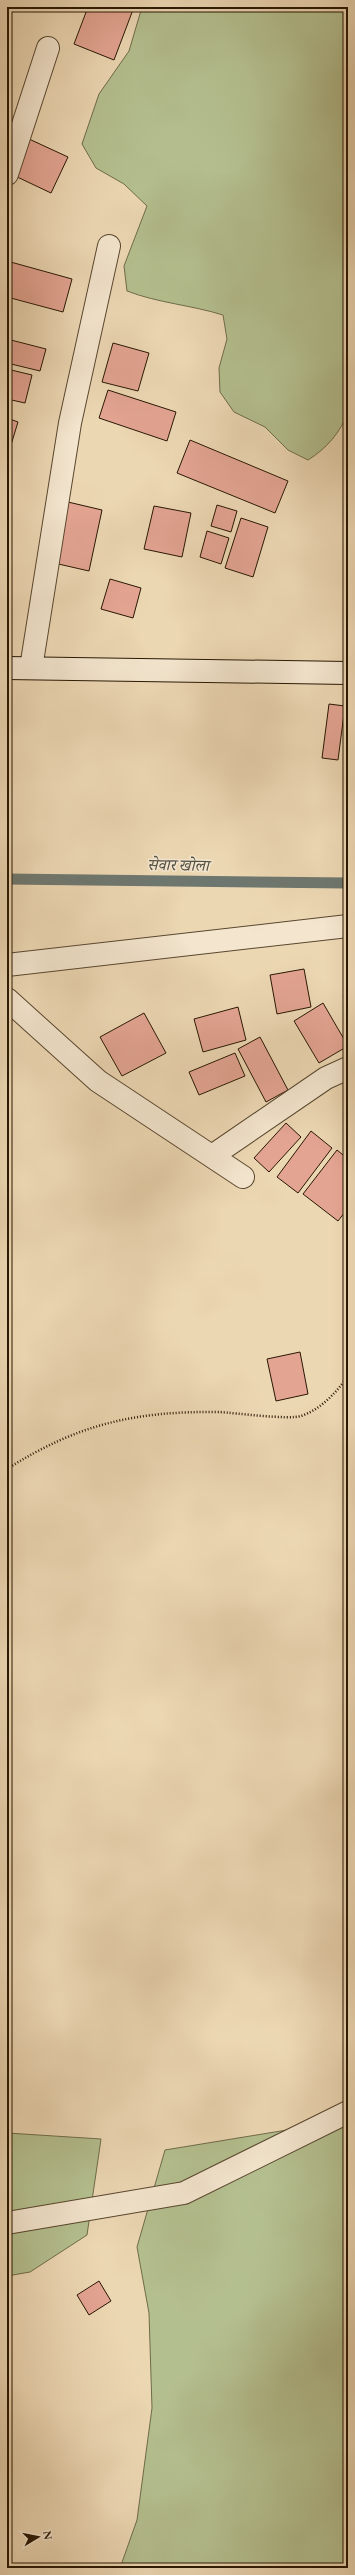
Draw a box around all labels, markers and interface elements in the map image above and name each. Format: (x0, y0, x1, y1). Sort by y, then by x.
water label: सेवार खोला (147, 854, 212, 876)
north arrow (18, 2517, 58, 2557)
text: N (40, 2530, 56, 2541)

